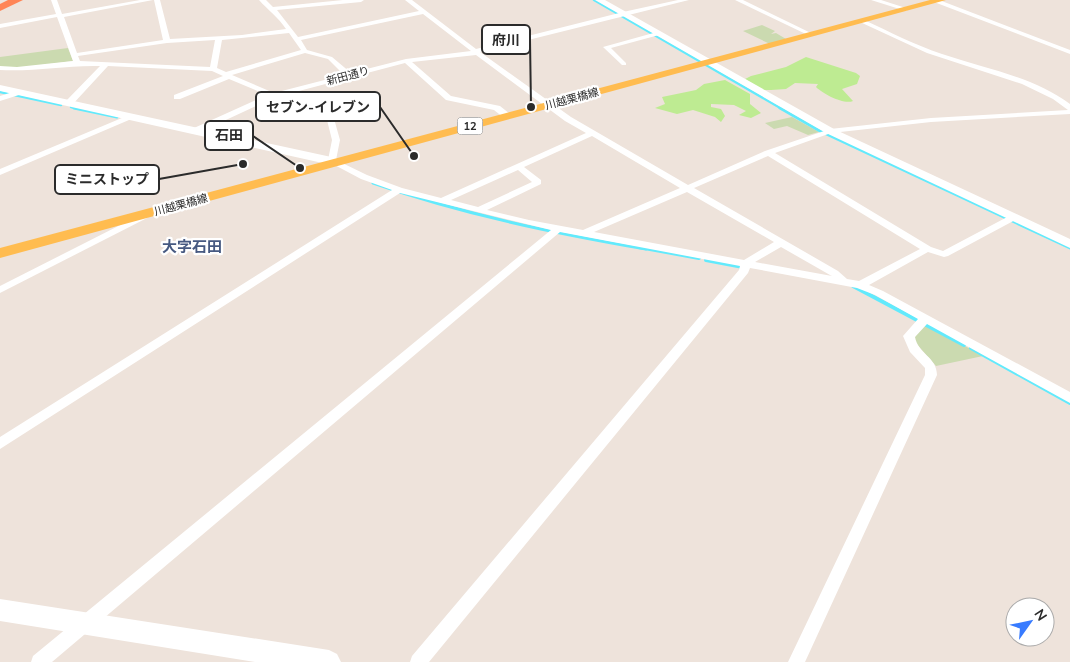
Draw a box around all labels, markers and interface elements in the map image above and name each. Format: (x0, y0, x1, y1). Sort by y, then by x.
callout: 府川 (482, 25, 530, 54)
text: 府川 (492, 31, 520, 50)
street label: 新田通り (325, 63, 371, 89)
street label: 川越栗橋線 (543, 85, 601, 113)
callout: セブン-イレブン (256, 92, 380, 121)
text: セブン-イレブン (266, 98, 370, 117)
road number: 12 (458, 118, 482, 134)
callout: 石田 (205, 121, 253, 150)
text: 石田 (215, 126, 243, 145)
callout: ミニストップ (55, 165, 159, 194)
text: ミニストップ (65, 170, 149, 189)
street label: 川越栗橋線 (152, 191, 210, 219)
district label: 大字石田 (162, 237, 222, 257)
north arrow (1005, 597, 1055, 647)
text: N (1030, 606, 1051, 625)

